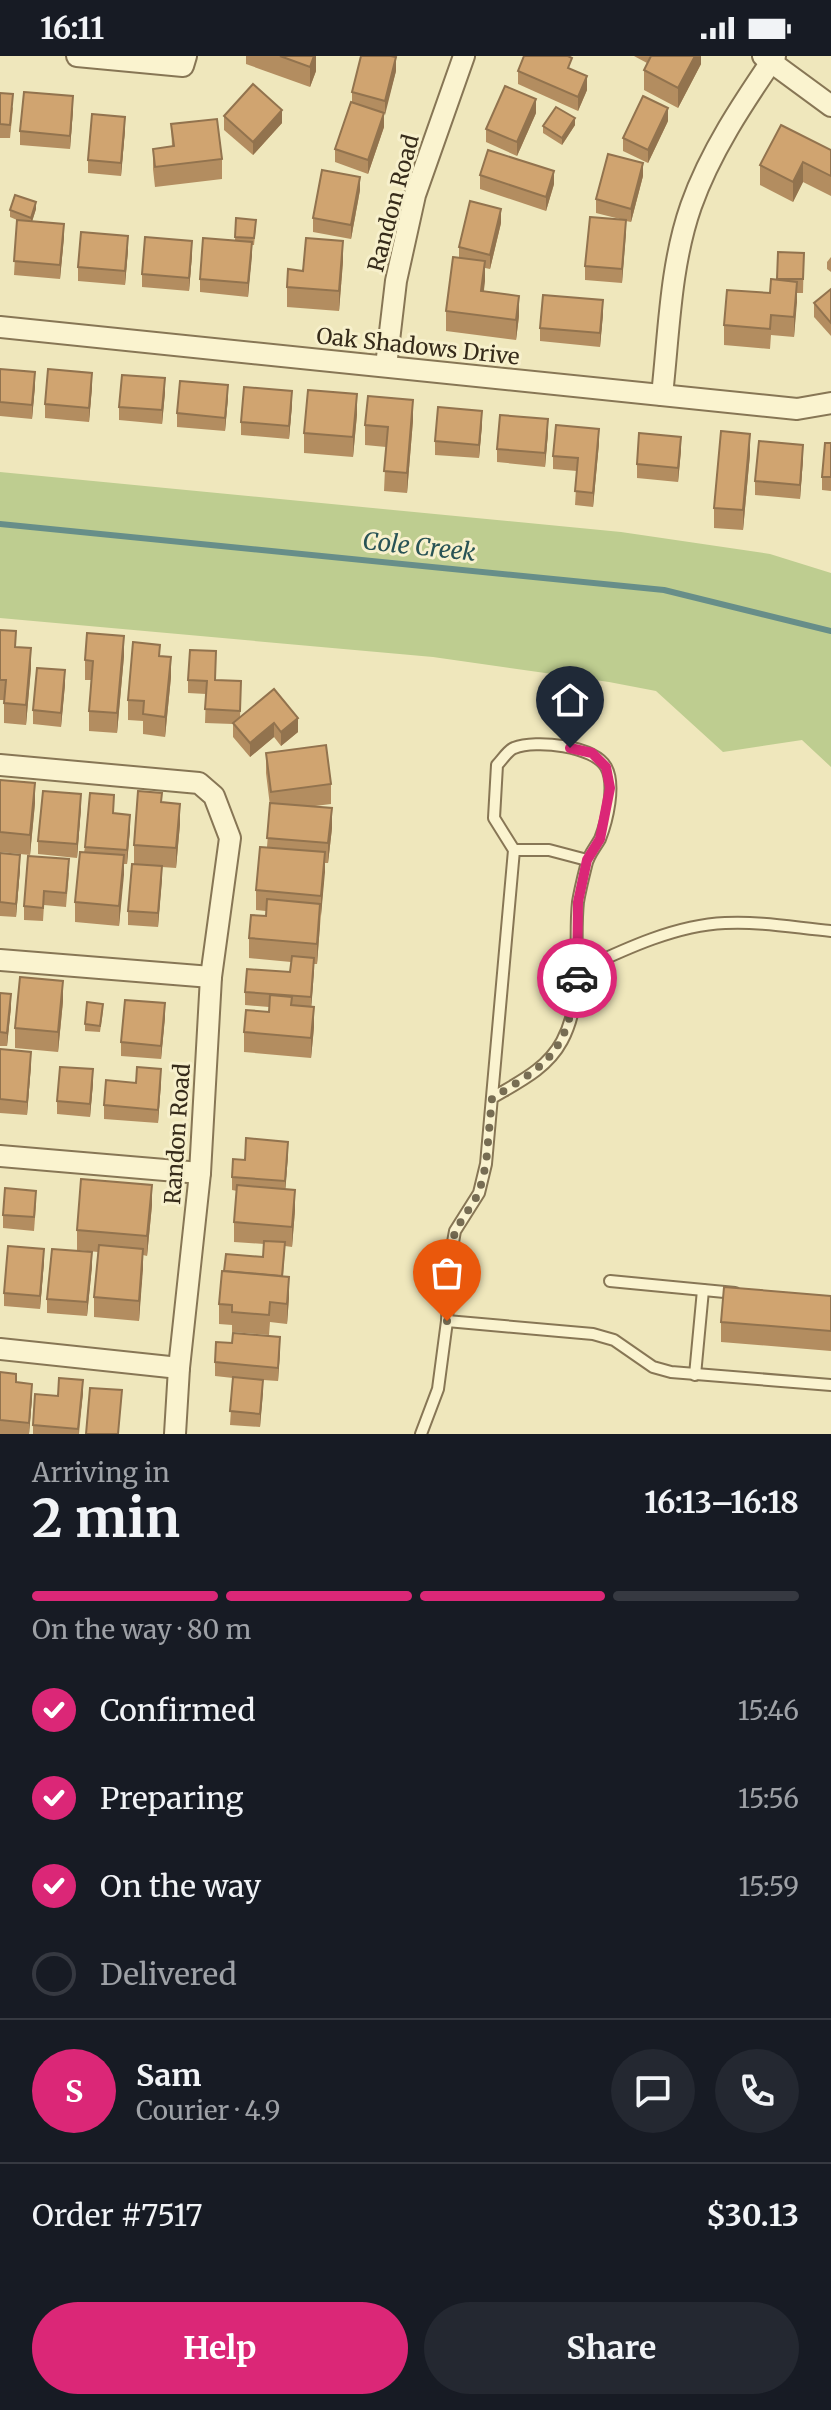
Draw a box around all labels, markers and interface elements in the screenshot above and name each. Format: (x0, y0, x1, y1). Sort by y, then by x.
text: 16:11 (40, 9, 104, 47)
street label: Randon Road (361, 131, 425, 275)
street label: Oak Shadows Drive (315, 321, 521, 371)
water label: Cole Creek (361, 525, 477, 568)
pin (536, 666, 604, 748)
icon: home (548, 678, 592, 722)
courier (537, 938, 617, 1018)
icon: car (555, 956, 599, 1000)
street label: Randon Road (158, 1063, 196, 1205)
pin (413, 1239, 481, 1321)
icon: bag (425, 1251, 469, 1295)
text: Arriving in (32, 1456, 170, 1489)
text: 16:13–16:18 (644, 1483, 799, 1521)
text: 2 min (32, 1486, 180, 1551)
text: On the way · 80 m (32, 1613, 251, 1646)
icon: check (32, 1688, 76, 1732)
text: Confirmed (100, 1691, 255, 1729)
text: 15:46 (738, 1694, 799, 1727)
icon: check (32, 1776, 76, 1820)
text: Preparing (100, 1779, 243, 1817)
text: 15:56 (738, 1782, 799, 1815)
icon: check (32, 1864, 76, 1908)
text: On the way (100, 1867, 261, 1905)
text: 15:59 (738, 1870, 799, 1903)
text: Delivered (100, 1955, 237, 1993)
button: chat (611, 2049, 695, 2133)
button: phone (715, 2049, 799, 2133)
text: Sam (136, 2056, 201, 2094)
text: S (65, 2072, 83, 2110)
text: Courier · 4.9 (136, 2094, 280, 2127)
text: Order #7517 (32, 2196, 202, 2234)
text: $30.13 (706, 2196, 799, 2234)
button: Help (32, 2302, 408, 2394)
button: Share (424, 2302, 799, 2394)

